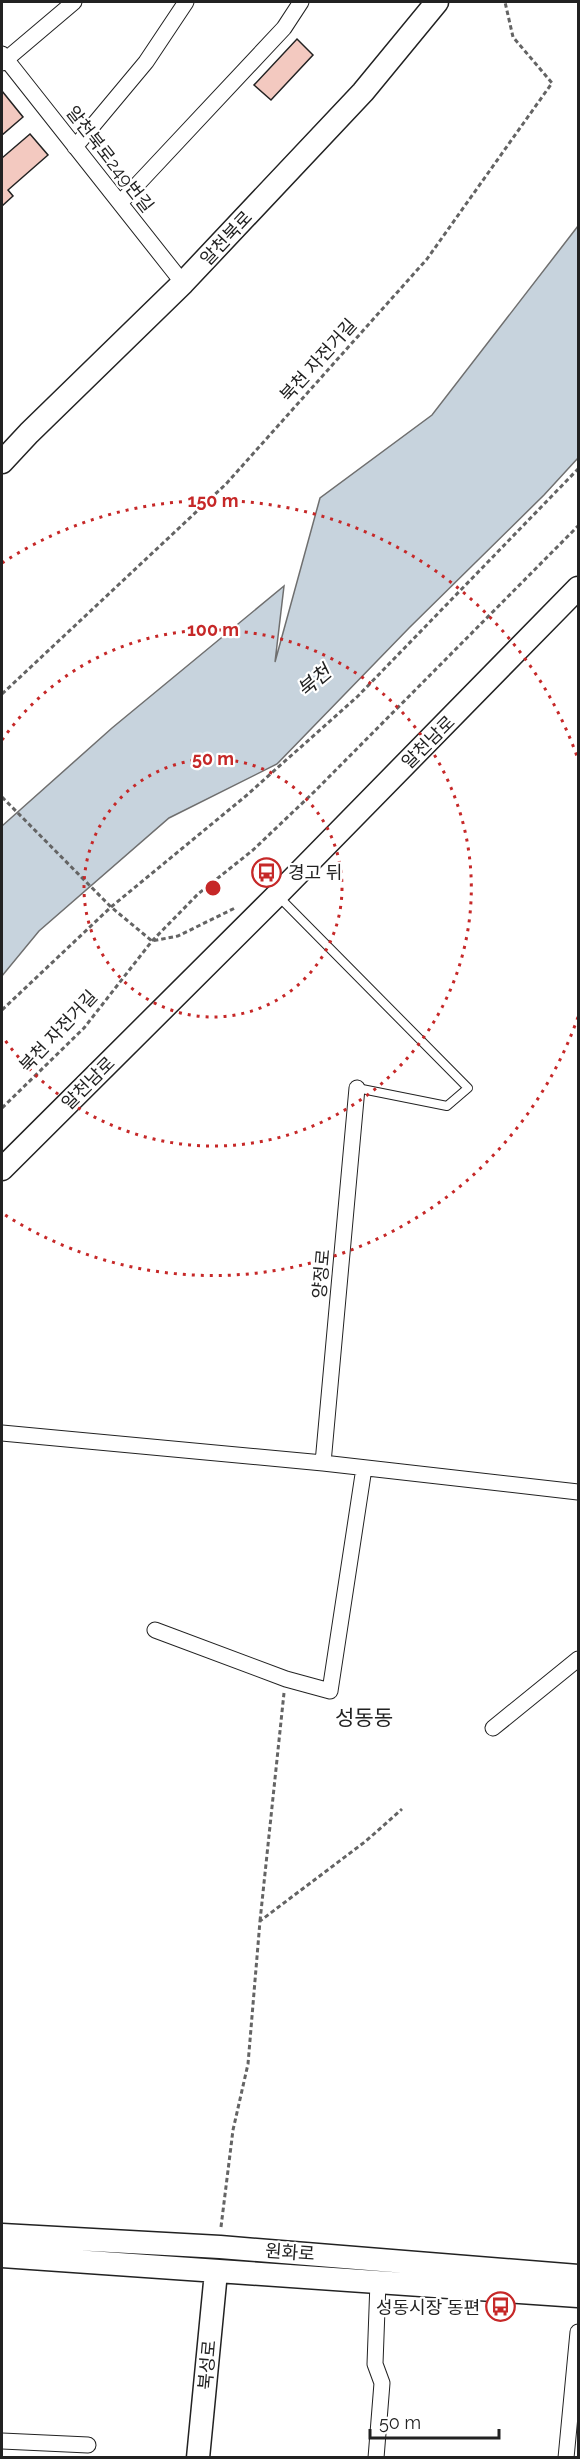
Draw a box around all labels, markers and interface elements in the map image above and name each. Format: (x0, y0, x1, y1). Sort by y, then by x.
street label: 알천북로249번길 (62, 102, 158, 216)
street label: 알천북로 (196, 207, 256, 269)
street label: 북천 자전거길 (275, 314, 361, 406)
text: 150 m (188, 490, 239, 511)
text: 100 m (187, 619, 239, 640)
water label: 북천 (292, 658, 338, 702)
street label: 알천남로 (397, 711, 459, 773)
text: 50 m (192, 748, 234, 769)
bus stop icon: 경고 뒤 (251, 856, 283, 888)
place label: 경고 뒤 (288, 862, 342, 883)
centre of rings (203, 878, 223, 898)
street label: 북천 자전거길 (15, 986, 101, 1076)
street label: 알천남로 (57, 1052, 119, 1114)
street label: 양정로 (308, 1248, 334, 1300)
district label: 성동동 (335, 1705, 393, 1730)
street label: 원화로 (264, 2240, 316, 2264)
bus stop icon: 성동시장 동편 (485, 2291, 517, 2323)
place label: 성동시장 동편 (376, 2297, 480, 2318)
street label: 북성로 (194, 2339, 220, 2391)
scale bar (370, 2402, 499, 2440)
text: 50 m (379, 2412, 421, 2433)

